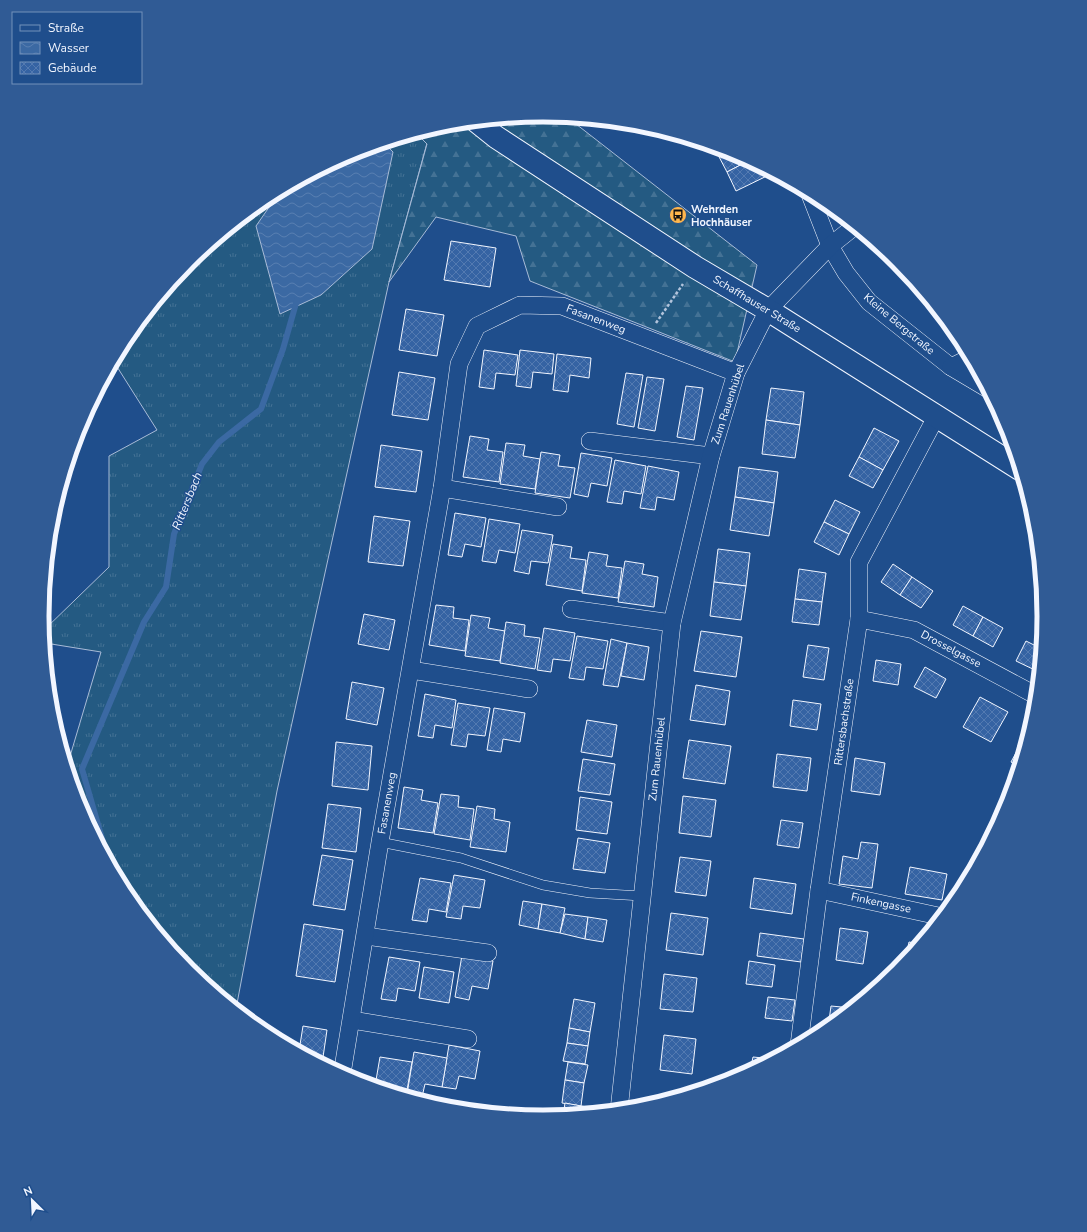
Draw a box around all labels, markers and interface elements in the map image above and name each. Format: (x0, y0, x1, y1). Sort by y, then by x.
legend (12, 12, 142, 84)
text: Straße (48, 20, 84, 36)
text: Wasser (48, 40, 90, 56)
text: Gebäude (48, 60, 97, 76)
place label: Wehrden Hochhäuser (691, 202, 753, 230)
bus stop icon: Wehrden Hochhäuser (668, 205, 688, 225)
street label: Schaffhauser Straße (710, 272, 804, 336)
street label: Kleine Bergstraße (860, 290, 938, 358)
street label: Fasanenweg (564, 301, 628, 337)
street label: Zum Rauenhübel (708, 361, 748, 446)
water label: Rittersbach (168, 470, 206, 532)
street label: Drosselgasse (918, 627, 984, 671)
street label: Rittersbachstraße (830, 678, 858, 766)
street label: Zum Rauenhübel (645, 716, 669, 802)
street label: Fasanenweg (374, 771, 400, 835)
street label: Finkengasse (850, 889, 913, 917)
north arrow (12, 1180, 52, 1220)
text: N (21, 1183, 35, 1200)

